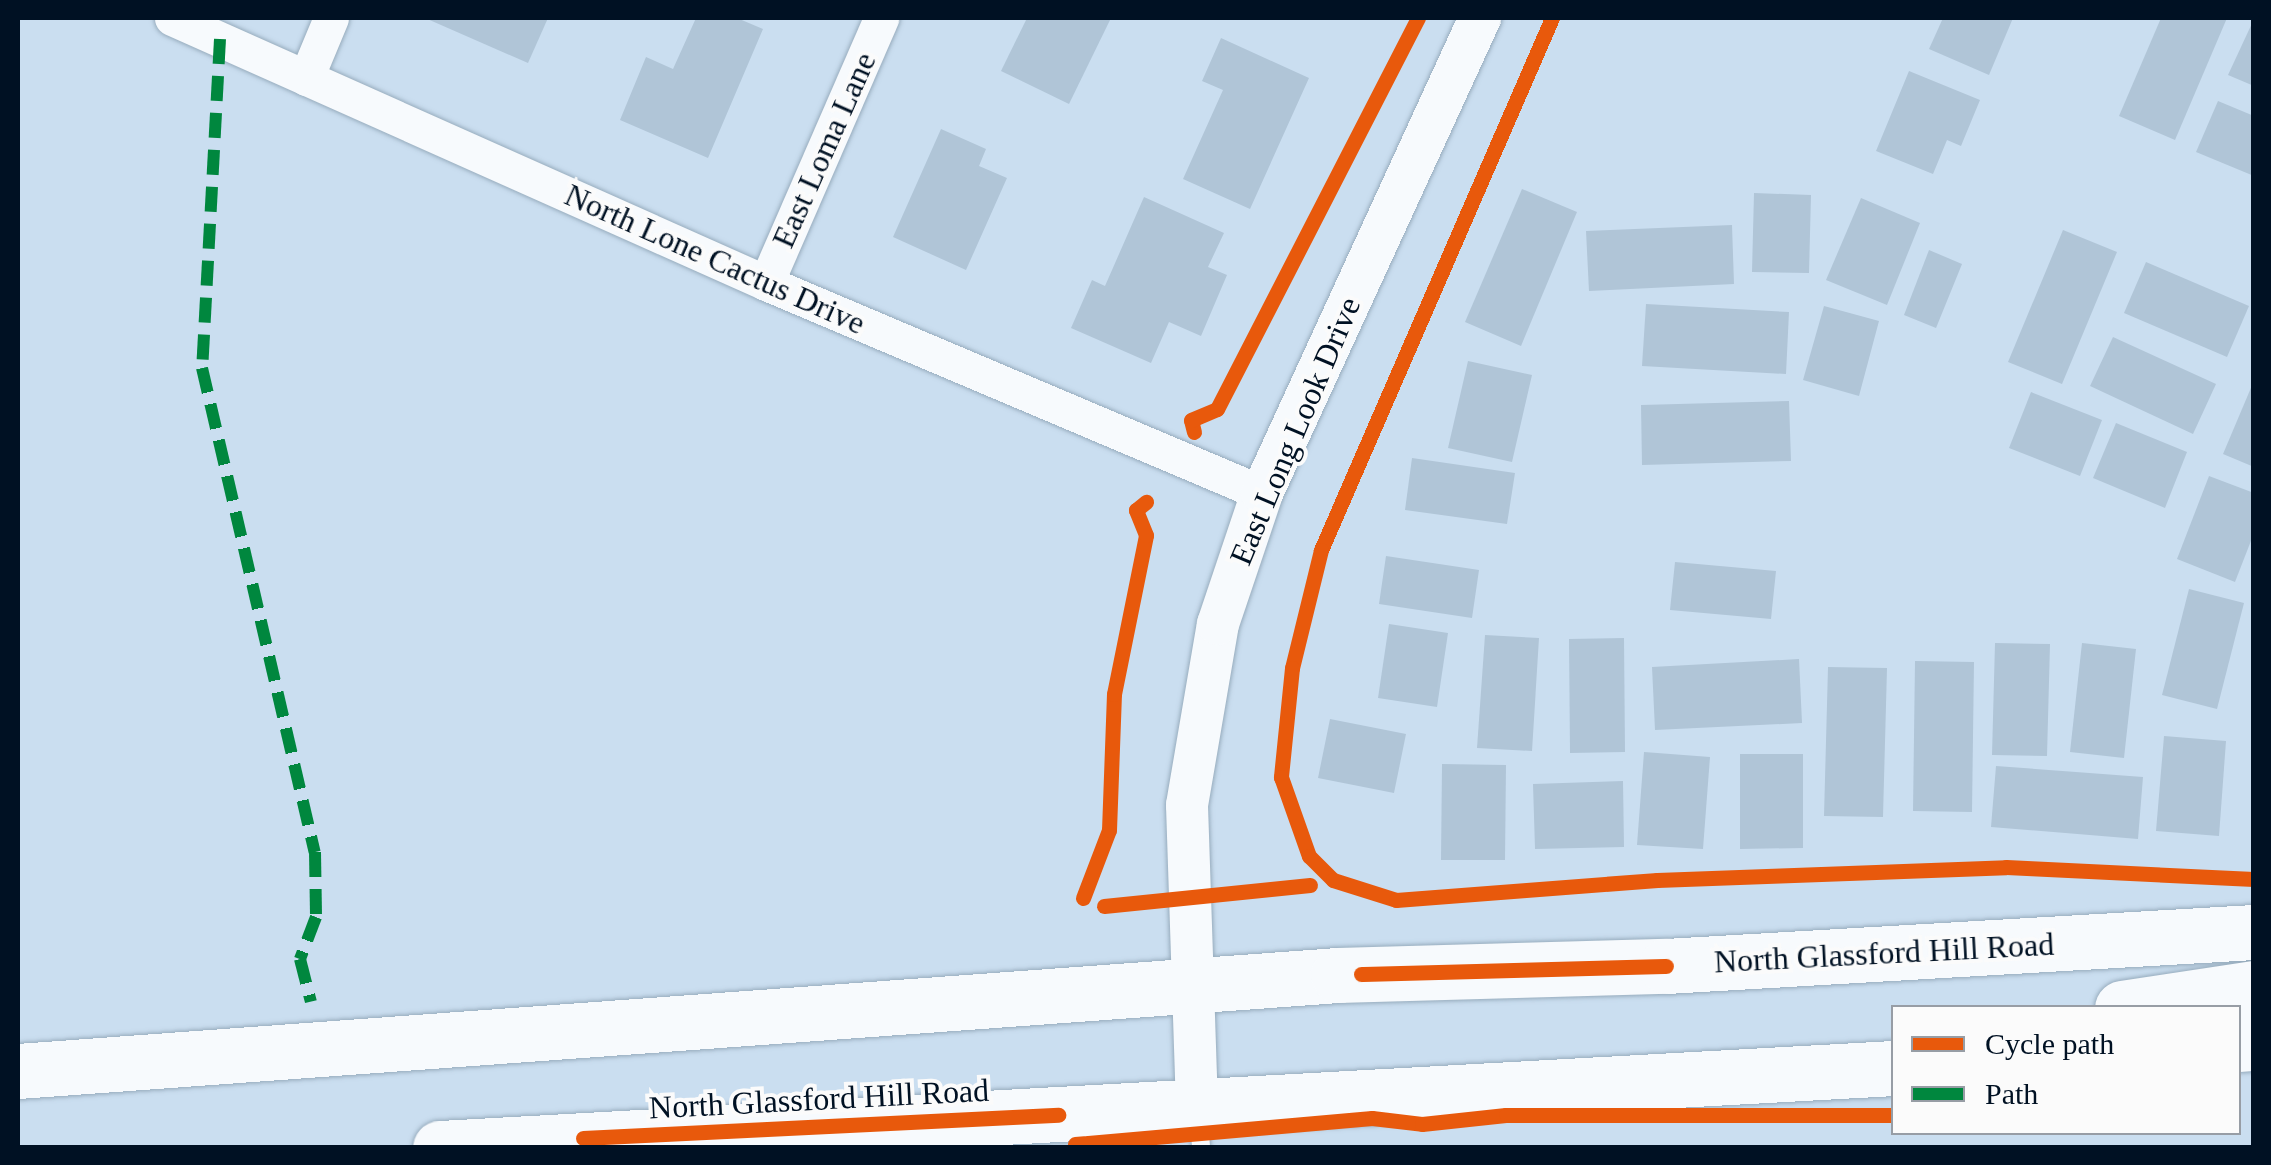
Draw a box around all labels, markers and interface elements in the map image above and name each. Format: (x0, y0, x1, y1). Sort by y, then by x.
street label: East Loma Lane (764, 46, 884, 254)
street label: North Lone Cactus Drive (559, 175, 871, 343)
street label: East Long Look Drive (1221, 291, 1369, 571)
street label: North Glassford Hill Road (1713, 925, 2055, 981)
legend (1891, 1005, 2241, 1135)
text: Cycle path (1985, 1027, 2114, 1060)
street label: North Glassford Hill Road (648, 1071, 990, 1127)
text: Path (1985, 1077, 2038, 1110)

